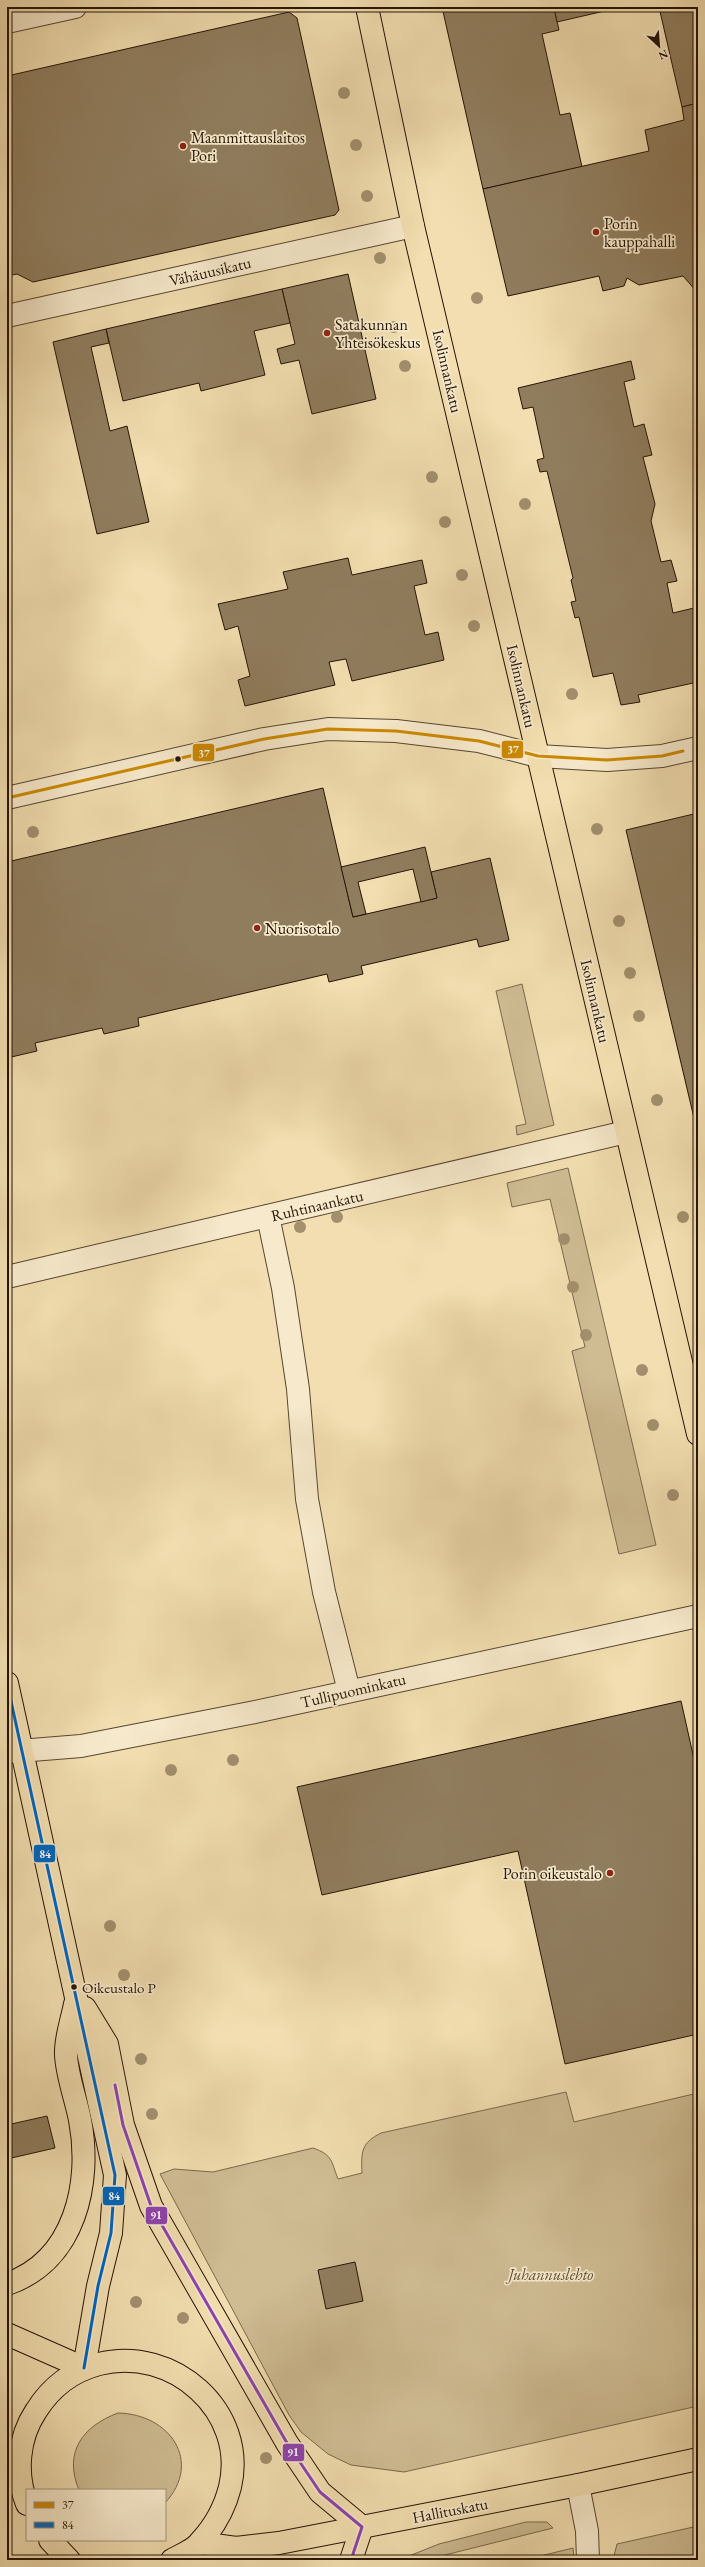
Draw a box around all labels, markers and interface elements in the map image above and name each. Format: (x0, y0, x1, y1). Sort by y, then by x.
north arrow (639, 26, 679, 66)
text: N (656, 47, 670, 63)
place label: Maanmittauslaitos Pori (191, 127, 305, 166)
marker: Maanmittauslaitos Pori (178, 141, 188, 151)
place label: Porin kauppahalli (604, 213, 675, 252)
marker: Porin kauppahalli (591, 227, 601, 237)
street label: Vähäuusikatu (167, 252, 254, 291)
place label: Satakunnan Yhteisökeskus (335, 314, 421, 353)
street label: Isolinnankatu (428, 327, 467, 415)
marker: Satakunnan Yhteisökeskus (322, 328, 332, 338)
street label: Isolinnankatu (502, 642, 541, 730)
line badge: 37 (501, 740, 524, 759)
text: 37 (507, 742, 519, 756)
line badge: 37 (192, 743, 215, 762)
text: 37 (198, 746, 210, 760)
unlabelled marker (173, 754, 183, 764)
place label: Nuorisotalo (265, 918, 340, 939)
marker: Nuorisotalo (252, 923, 262, 933)
street label: Isolinnankatu (576, 957, 615, 1045)
street label: Ruhtinaankatu (269, 1185, 366, 1226)
street label: Tullipuominkatu (298, 1668, 408, 1713)
line badge: 84 (33, 1844, 56, 1863)
text: 84 (39, 1847, 51, 1861)
place label: Porin oikeustalo (503, 1863, 602, 1884)
marker: Porin oikeustalo (605, 1868, 615, 1878)
place label: Oikeustalo P (82, 1978, 156, 1997)
marker: Oikeustalo P (69, 1982, 79, 1992)
line badge: 84 (102, 2186, 125, 2206)
text: 84 (108, 2189, 120, 2203)
line badge: 91 (145, 2206, 168, 2225)
text: 91 (150, 2208, 162, 2222)
park label: Juhannuslehto (506, 2264, 593, 2285)
line badge: 91 (282, 2443, 305, 2462)
text: 91 (287, 2445, 299, 2459)
legend (26, 2489, 166, 2541)
street label: Hallituskatu (410, 2493, 490, 2528)
text: 37 (62, 2497, 74, 2513)
text: 84 (62, 2517, 74, 2533)

